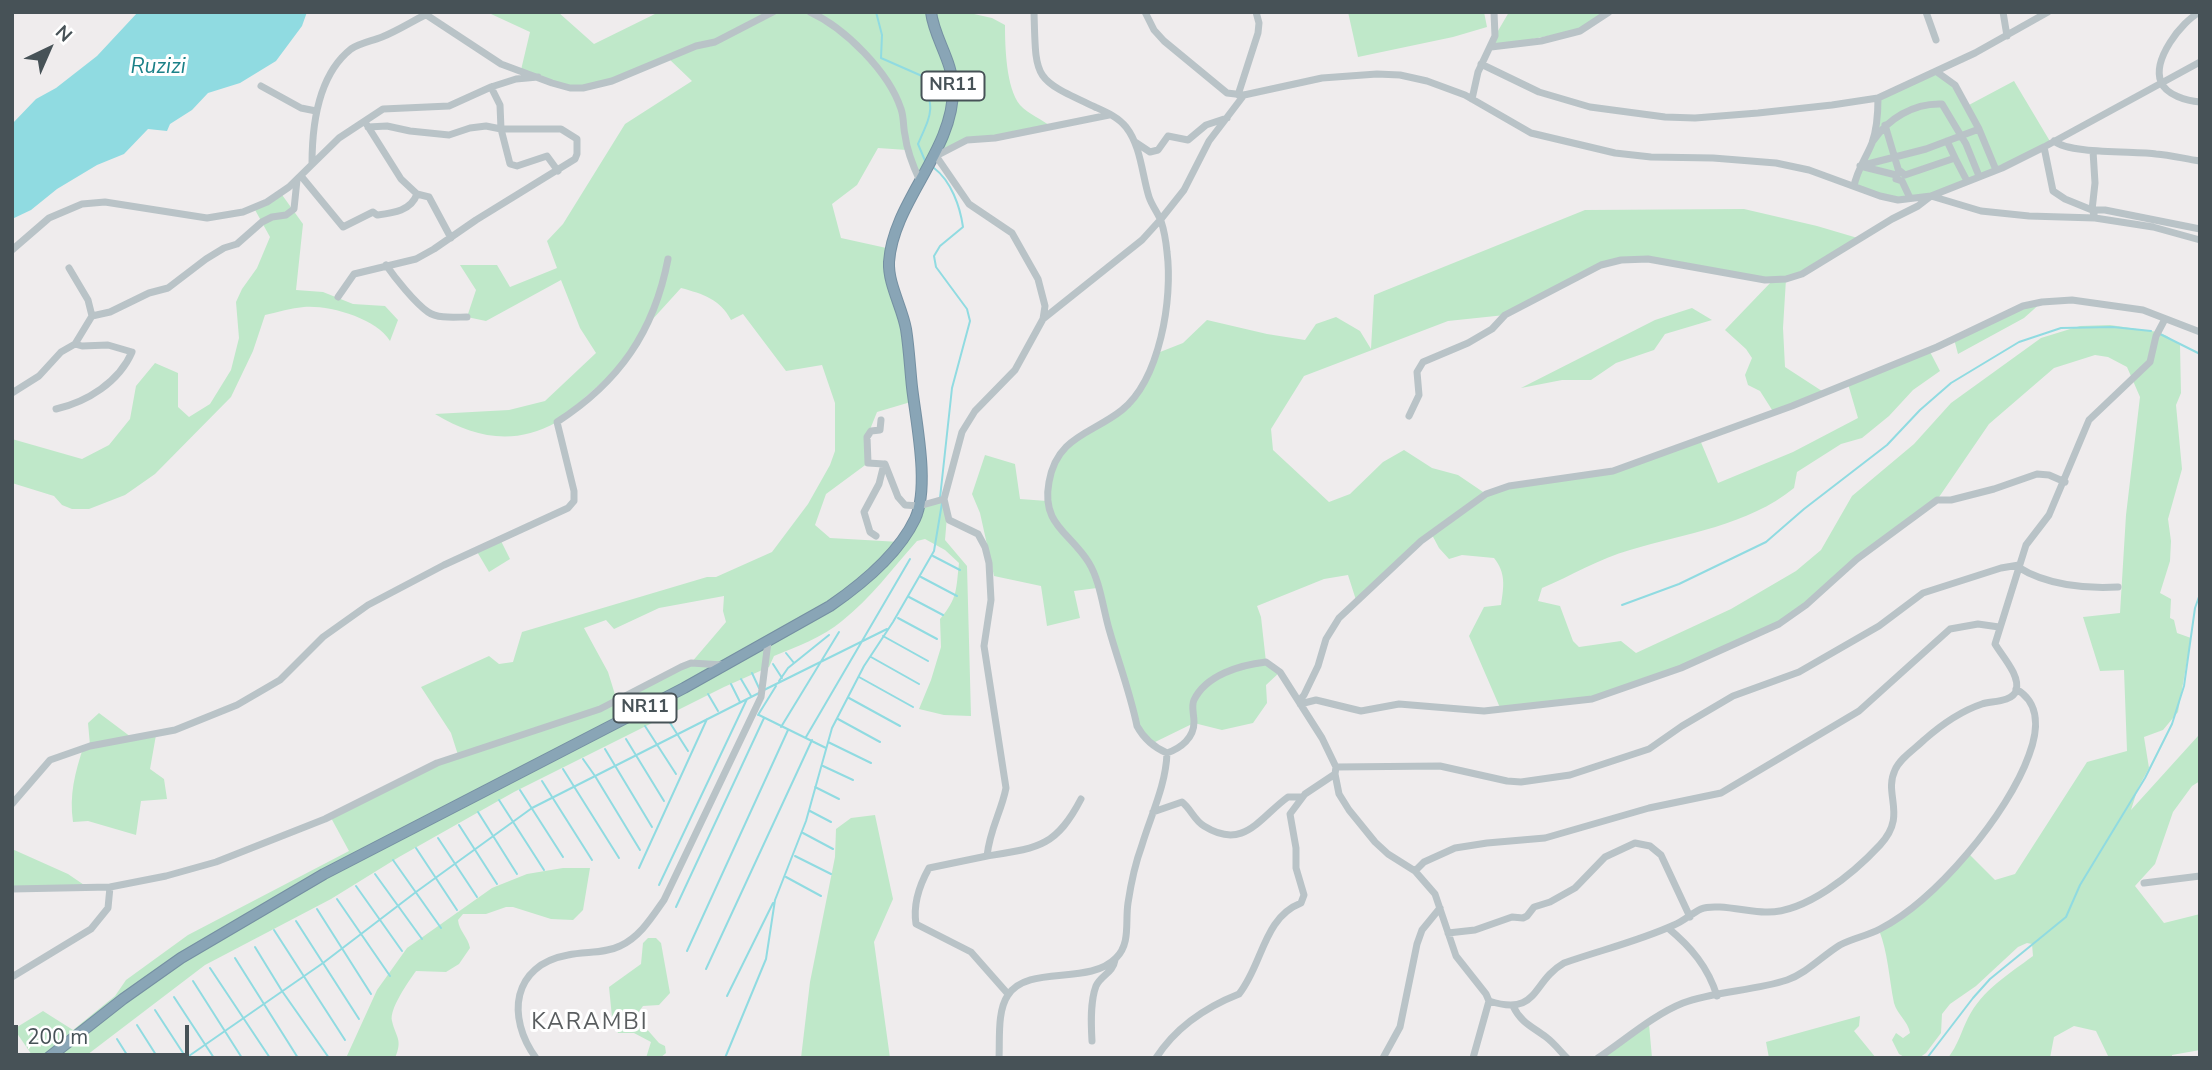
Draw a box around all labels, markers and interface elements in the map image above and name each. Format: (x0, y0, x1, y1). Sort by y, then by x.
north arrow (14, 14, 84, 84)
text: N (49, 20, 78, 48)
water label: Ruzizi (130, 55, 186, 81)
road number: NR11 (922, 72, 984, 100)
road number: NR11 (614, 694, 676, 722)
district label: KARAMBI (532, 1009, 648, 1037)
scale bar (18, 1010, 192, 1054)
text: 200 m (27, 1023, 88, 1051)

